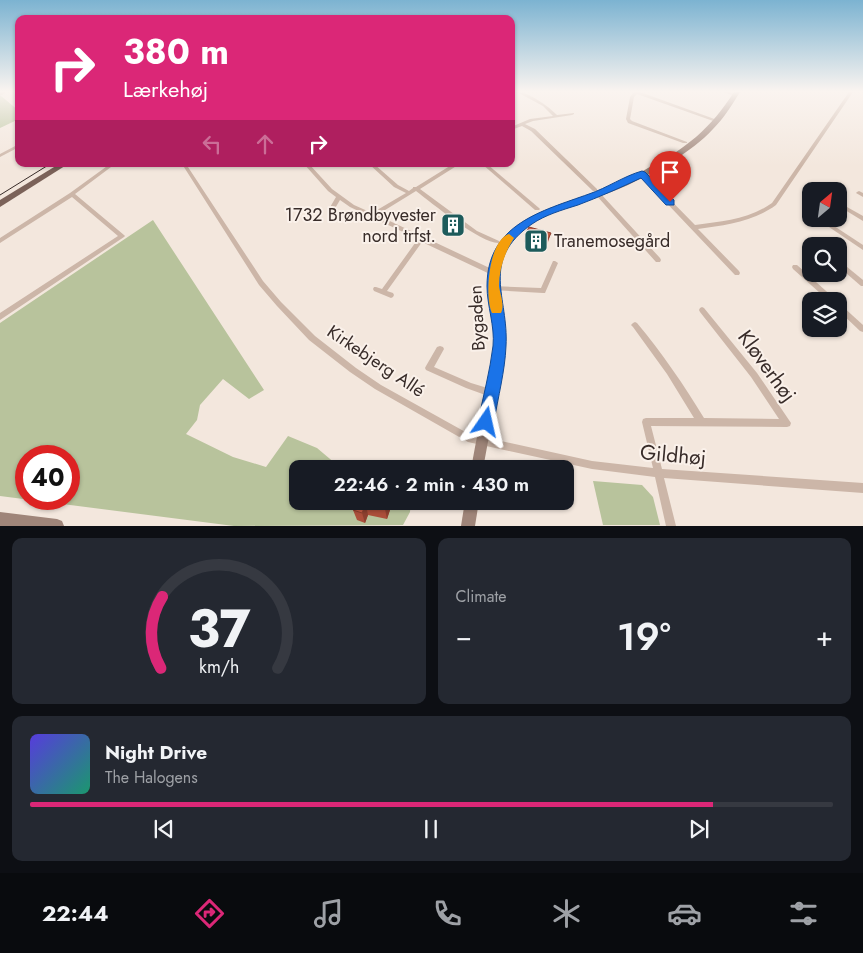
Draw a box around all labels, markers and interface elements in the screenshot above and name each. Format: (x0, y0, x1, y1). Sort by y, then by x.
text: 380 m (123, 27, 229, 77)
icon: right (40, 35, 105, 100)
text: Lærkehøj (123, 73, 208, 105)
icon: left (198, 130, 226, 158)
icon: ahead (251, 130, 279, 158)
icon: right (304, 130, 332, 158)
pin (649, 151, 691, 202)
icon: arrive (656, 158, 684, 186)
north arrow (802, 182, 848, 228)
map controls (802, 182, 847, 337)
place label: 1732 Brøndbyvester nord trfst. (285, 202, 437, 249)
building icon: 1732 Brøndbyvester nord trfst. (440, 212, 466, 238)
building icon: Tranemosegård (523, 228, 549, 254)
place label: Tranemosegård (554, 228, 670, 254)
button: search (802, 237, 847, 282)
street label: Bygaden (462, 285, 492, 351)
button: layers (802, 292, 847, 337)
street label: Kirkebjerg Allé (322, 319, 430, 403)
street label: Kløverhøj (731, 324, 803, 408)
position arrow (459, 395, 511, 447)
street label: Gildhøj (639, 437, 707, 473)
speed limit sign: 40 (15, 445, 80, 510)
text: 22:46 · 2 min · 430 m (334, 471, 529, 498)
text: Climate (456, 585, 507, 608)
text: 37 (187, 591, 251, 667)
text: 19° (617, 609, 671, 664)
text: − (456, 616, 472, 657)
text: + (816, 616, 833, 657)
text: km/h (199, 654, 239, 680)
text: Night Drive (105, 739, 207, 766)
text: The Halogens (105, 766, 198, 789)
icon: previous (150, 815, 178, 843)
icon: pause (417, 815, 445, 843)
icon: next (685, 815, 713, 843)
icon: directions (192, 896, 227, 931)
icon: music (311, 896, 346, 931)
icon: phone (430, 896, 465, 931)
icon: climate (549, 896, 584, 931)
icon: car (667, 896, 702, 931)
icon: filters (786, 896, 821, 931)
text: 22:44 (42, 897, 109, 929)

